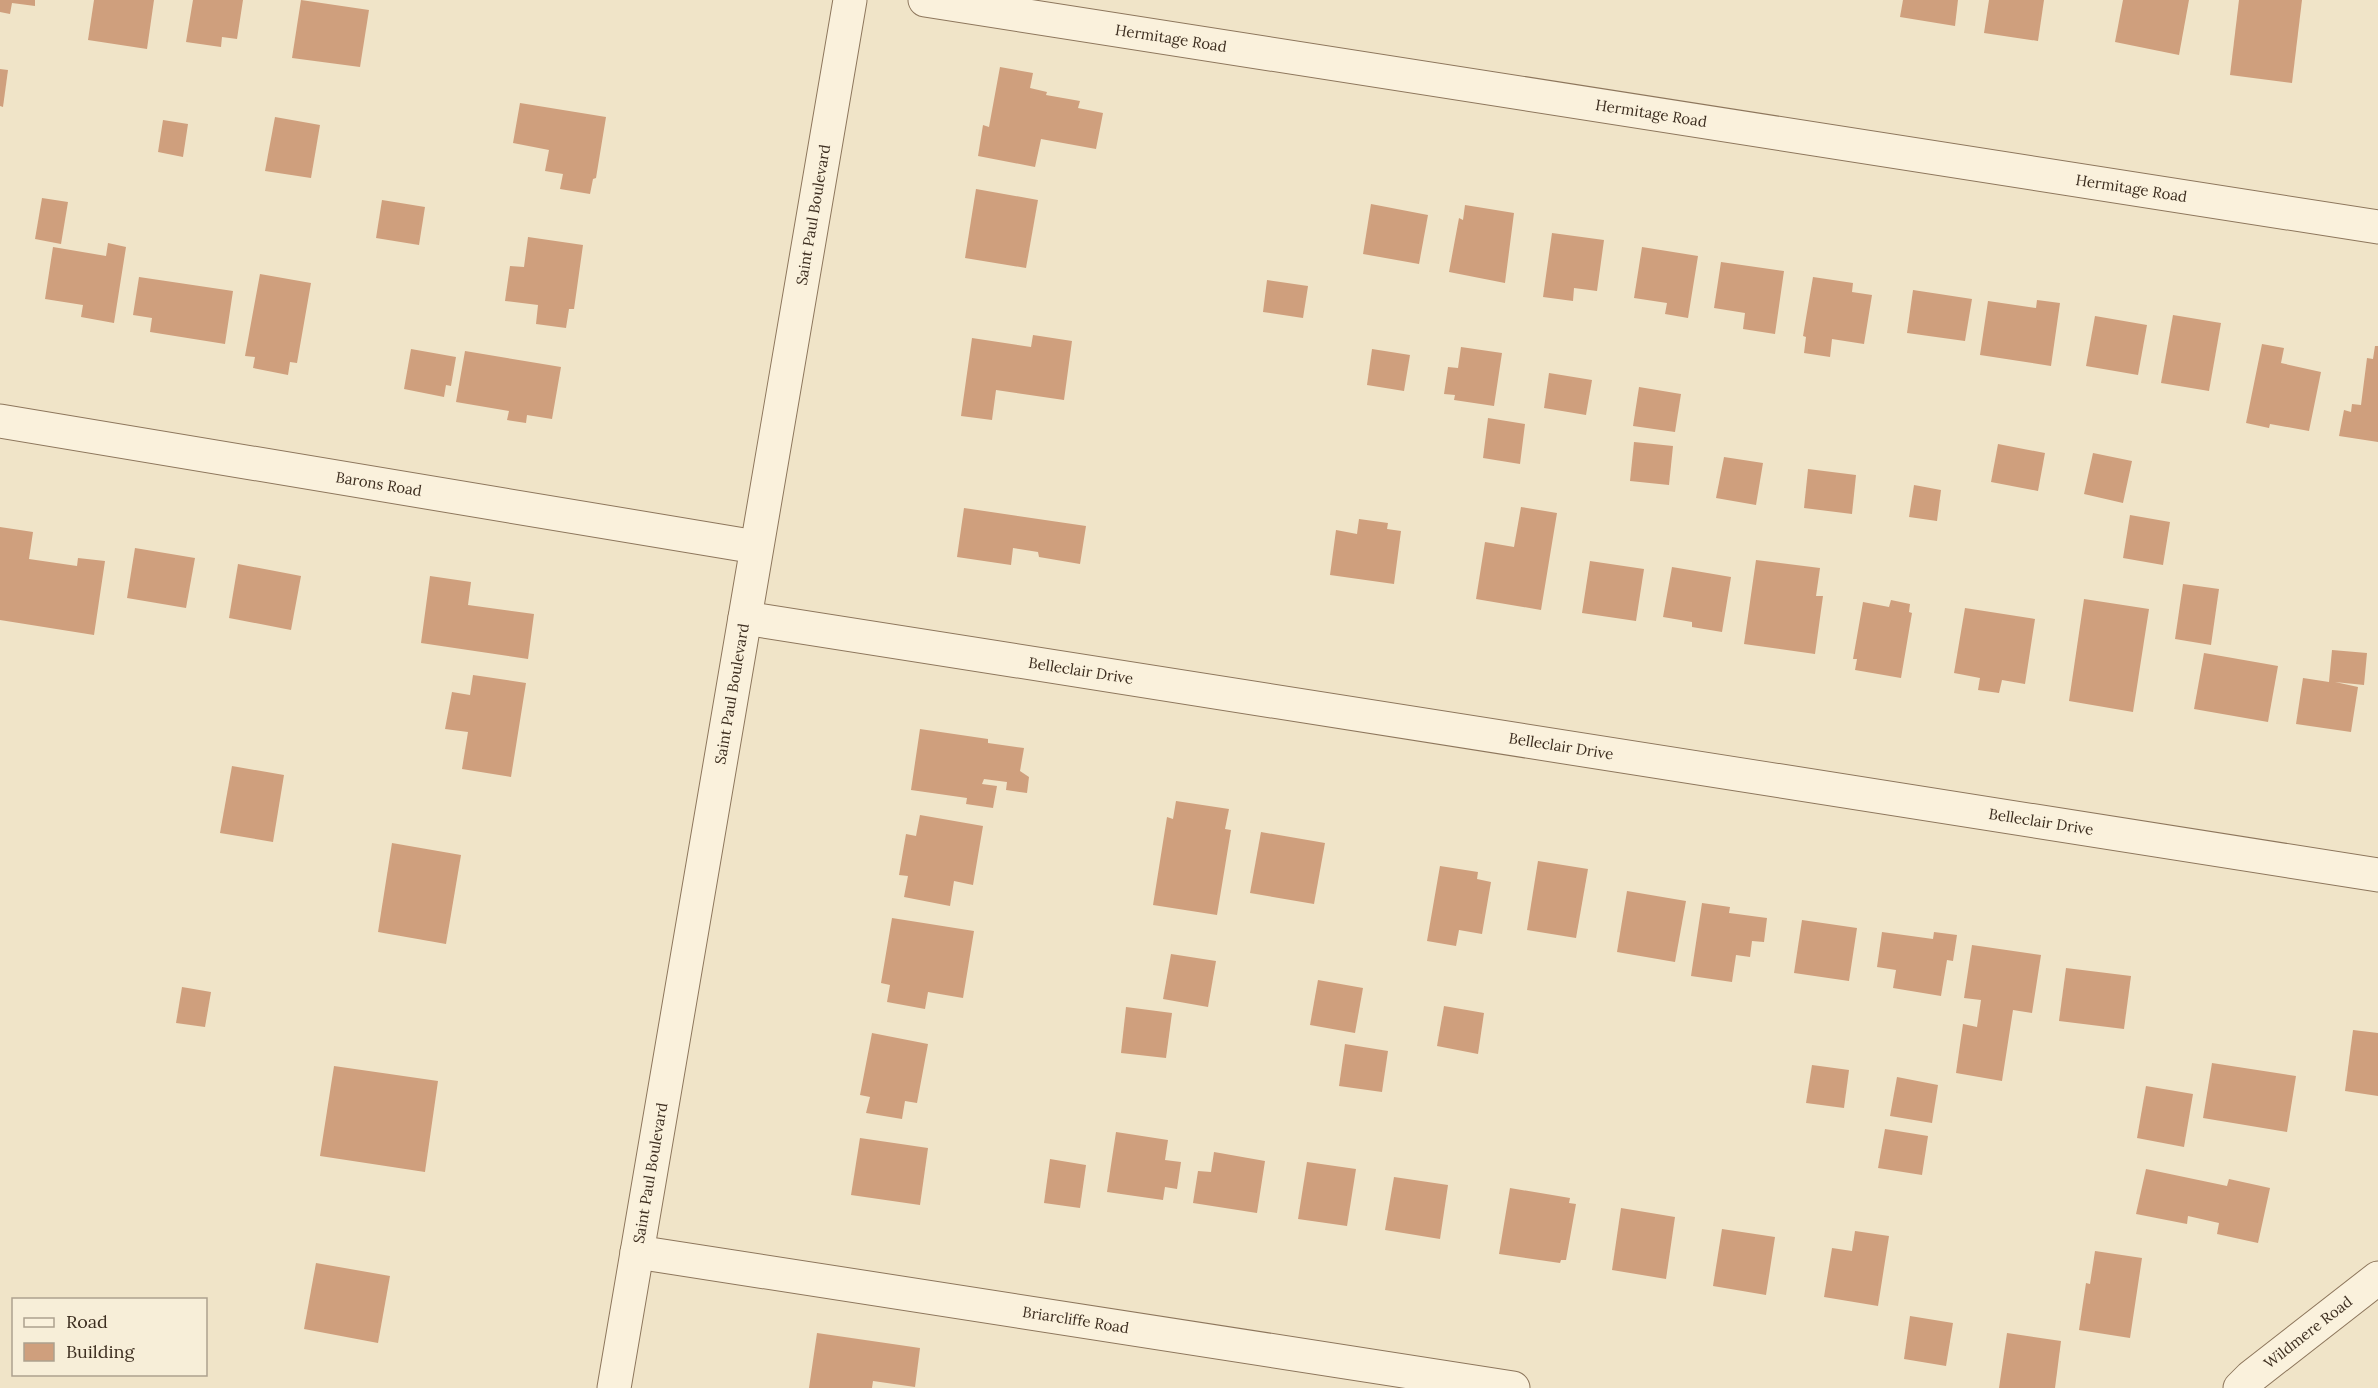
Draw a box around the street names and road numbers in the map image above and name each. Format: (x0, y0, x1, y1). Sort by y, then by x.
street label: Hermitage Road (1114, 20, 1228, 56)
street label: Hermitage Road (1594, 95, 1708, 131)
street label: Saint Paul Boulevard (792, 143, 834, 287)
street label: Hermitage Road (2074, 170, 2189, 206)
street label: Barons Road (334, 467, 423, 500)
street label: Saint Paul Boulevard (710, 622, 753, 766)
street label: Belleclair Drive (1027, 653, 1135, 688)
street label: Belleclair Drive (1507, 728, 1615, 764)
street label: Belleclair Drive (1987, 804, 2095, 839)
street label: Saint Paul Boulevard (629, 1101, 671, 1245)
street label: Wildmere Road (2260, 1292, 2356, 1372)
street label: Briarcliffe Road (1021, 1302, 1130, 1337)

